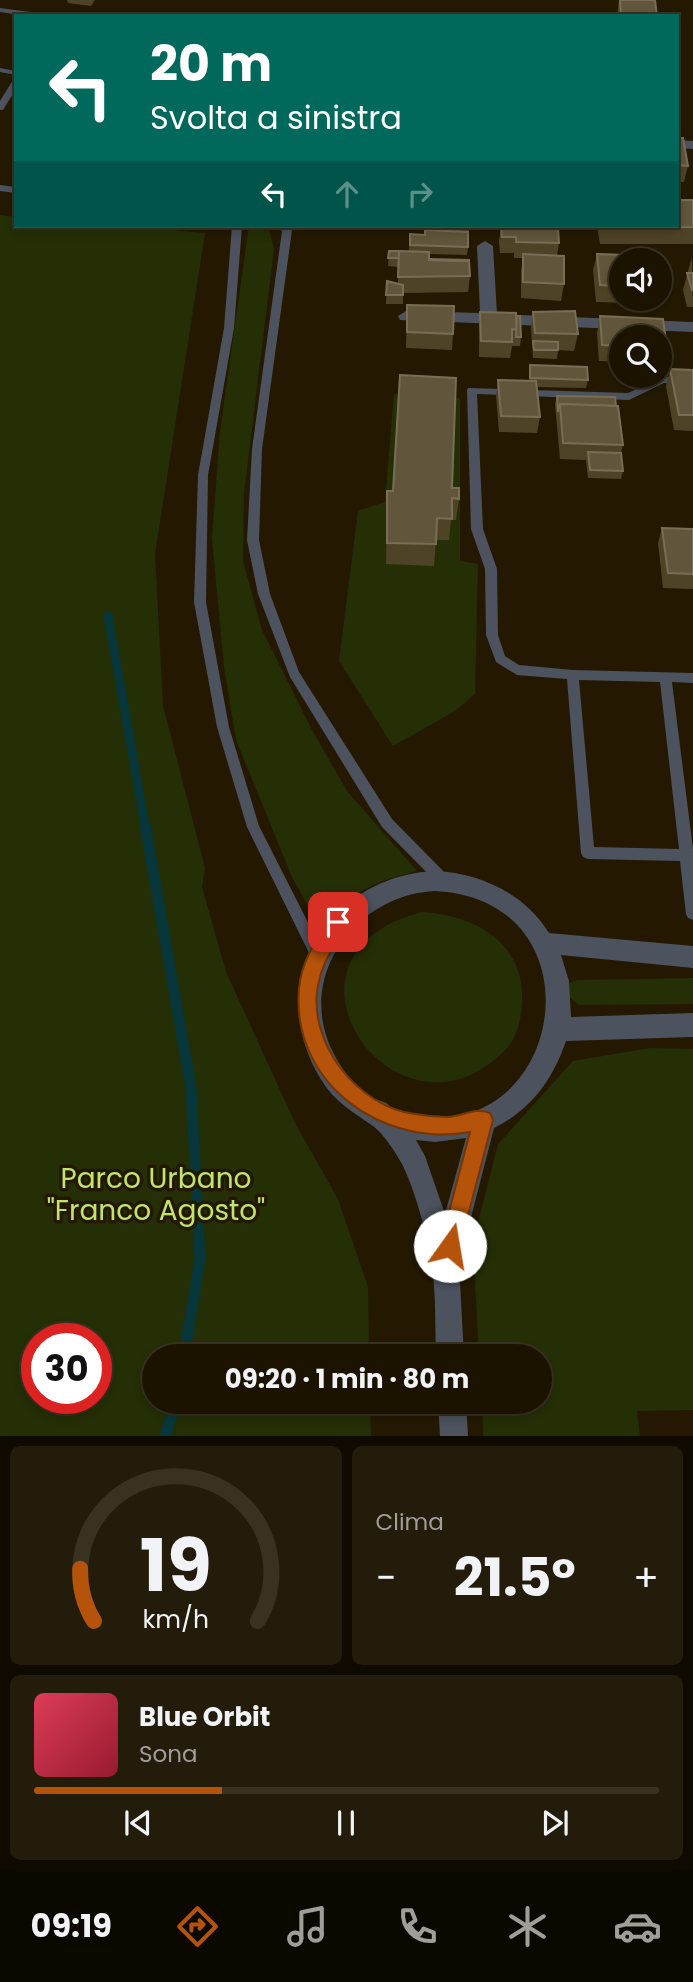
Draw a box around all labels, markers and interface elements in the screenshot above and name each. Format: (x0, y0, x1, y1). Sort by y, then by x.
text: 20 m (150, 30, 272, 98)
icon: left (35, 42, 126, 133)
text: Svolta a sinistra (150, 95, 402, 140)
icon: left (255, 175, 293, 213)
icon: ahead (328, 175, 366, 213)
icon: right (401, 175, 439, 213)
map controls (609, 248, 672, 388)
button: sound (609, 248, 672, 311)
button: search (609, 325, 672, 388)
pin (308, 892, 368, 952)
icon: arrive (319, 903, 357, 941)
park label: Parco Urbano "Franco Agosto" (47, 1159, 265, 1230)
position arrow (413, 1209, 487, 1283)
speed limit sign: 30 (21, 1323, 112, 1414)
text: 09:20 · 1 min · 80 m (225, 1361, 469, 1397)
text: Clima (376, 1506, 444, 1538)
text: 19 (140, 1516, 212, 1617)
text: 21.5° (454, 1541, 576, 1614)
text: − (376, 1551, 396, 1604)
text: + (633, 1551, 659, 1604)
text: km/h (142, 1602, 209, 1637)
text: Blue Orbit (139, 1699, 270, 1735)
text: Sona (139, 1738, 198, 1770)
icon: previous (119, 1804, 157, 1842)
icon: pause (327, 1804, 365, 1842)
icon: next (536, 1804, 574, 1842)
icon: directions (173, 1902, 222, 1951)
icon: music (283, 1902, 332, 1951)
icon: phone (393, 1902, 442, 1951)
icon: climate (503, 1902, 552, 1951)
icon: car (613, 1902, 662, 1951)
text: 09:19 (31, 1903, 112, 1948)

